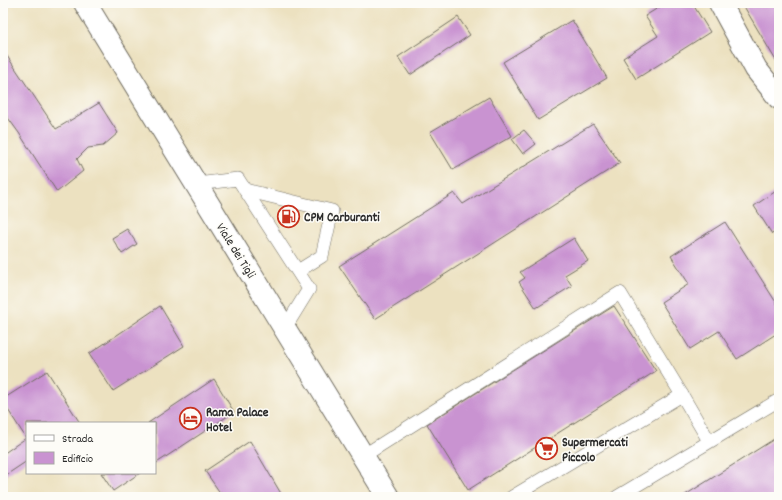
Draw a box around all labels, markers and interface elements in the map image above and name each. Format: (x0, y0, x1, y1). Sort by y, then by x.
fuel station icon: CPM Carburanti (276, 203, 302, 229)
place label: CPM Carburanti (304, 209, 380, 228)
street label: Viale dei Tigli (210, 220, 260, 283)
place label: Rama Palace Hotel (206, 404, 269, 438)
hotel icon: Rama Palace Hotel (178, 405, 204, 431)
legend (26, 422, 156, 474)
text: Strada (62, 431, 93, 448)
place label: Supermercati Piccolo (562, 434, 628, 468)
supermarket icon: Supermercati Piccolo (533, 435, 559, 461)
text: Edificio (62, 451, 93, 468)

